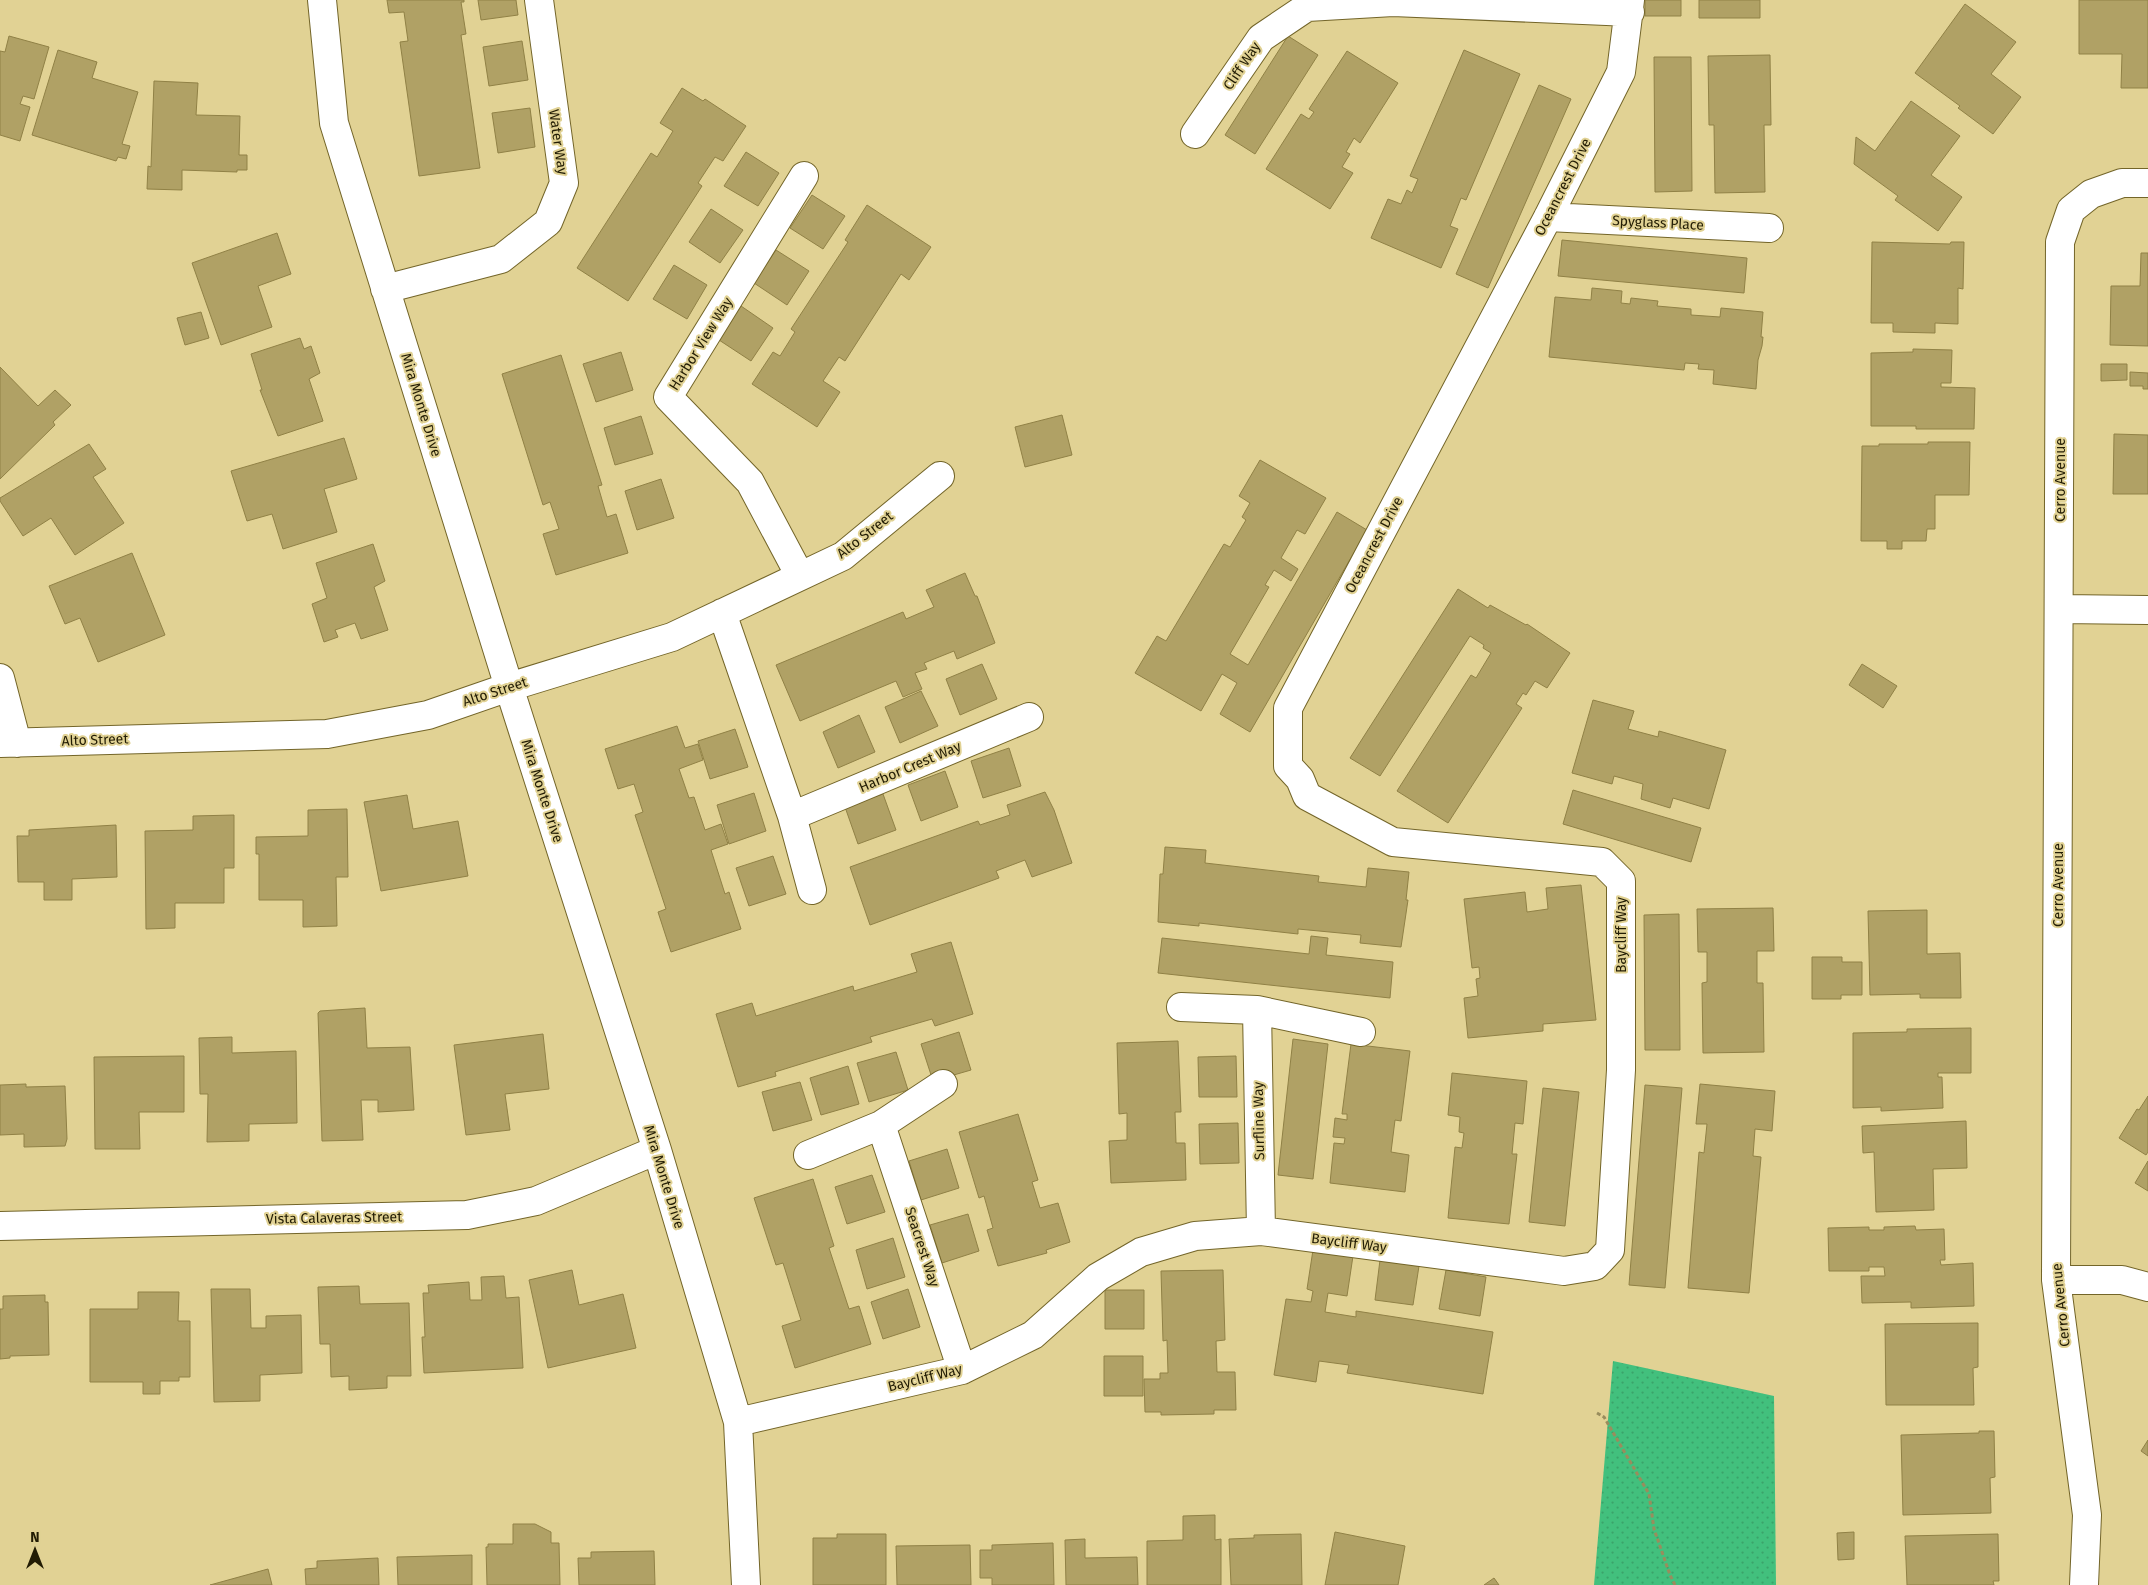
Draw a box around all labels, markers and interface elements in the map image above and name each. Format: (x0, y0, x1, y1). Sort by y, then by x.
street label: Cliff Way (1220, 39, 1264, 93)
street label: Water Way (545, 108, 571, 176)
street label: Oceancrest Drive (1531, 136, 1595, 238)
street label: Spyglass Place (1612, 212, 1704, 234)
street label: Harbor View Way (666, 294, 737, 394)
street label: Mira Monte Drive (397, 351, 445, 459)
street label: Cerro Avenue (2052, 438, 2069, 522)
street label: Oceancrest Drive (1341, 494, 1407, 596)
street label: Alto Street (833, 507, 897, 562)
street label: Alto Street (461, 673, 530, 710)
street label: Alto Street (61, 730, 130, 750)
street label: Mira Monte Drive (517, 737, 567, 845)
street label: Harbor Crest Way (856, 738, 964, 796)
street label: Cerro Avenue (2050, 843, 2067, 927)
street label: Baycliff Way (1613, 897, 1630, 973)
street label: Surfline Way (1250, 1082, 1268, 1160)
street label: Mira Monte Drive (640, 1123, 688, 1231)
street label: Seacrest Way (901, 1205, 943, 1289)
street label: Vista Calaveras Street (266, 1208, 403, 1228)
street label: Baycliff Way (1310, 1230, 1388, 1256)
street label: Cerro Avenue (2048, 1262, 2074, 1348)
street label: Baycliff Way (886, 1361, 964, 1395)
north arrow (10, 1525, 60, 1575)
text: N (30, 1529, 40, 1546)

